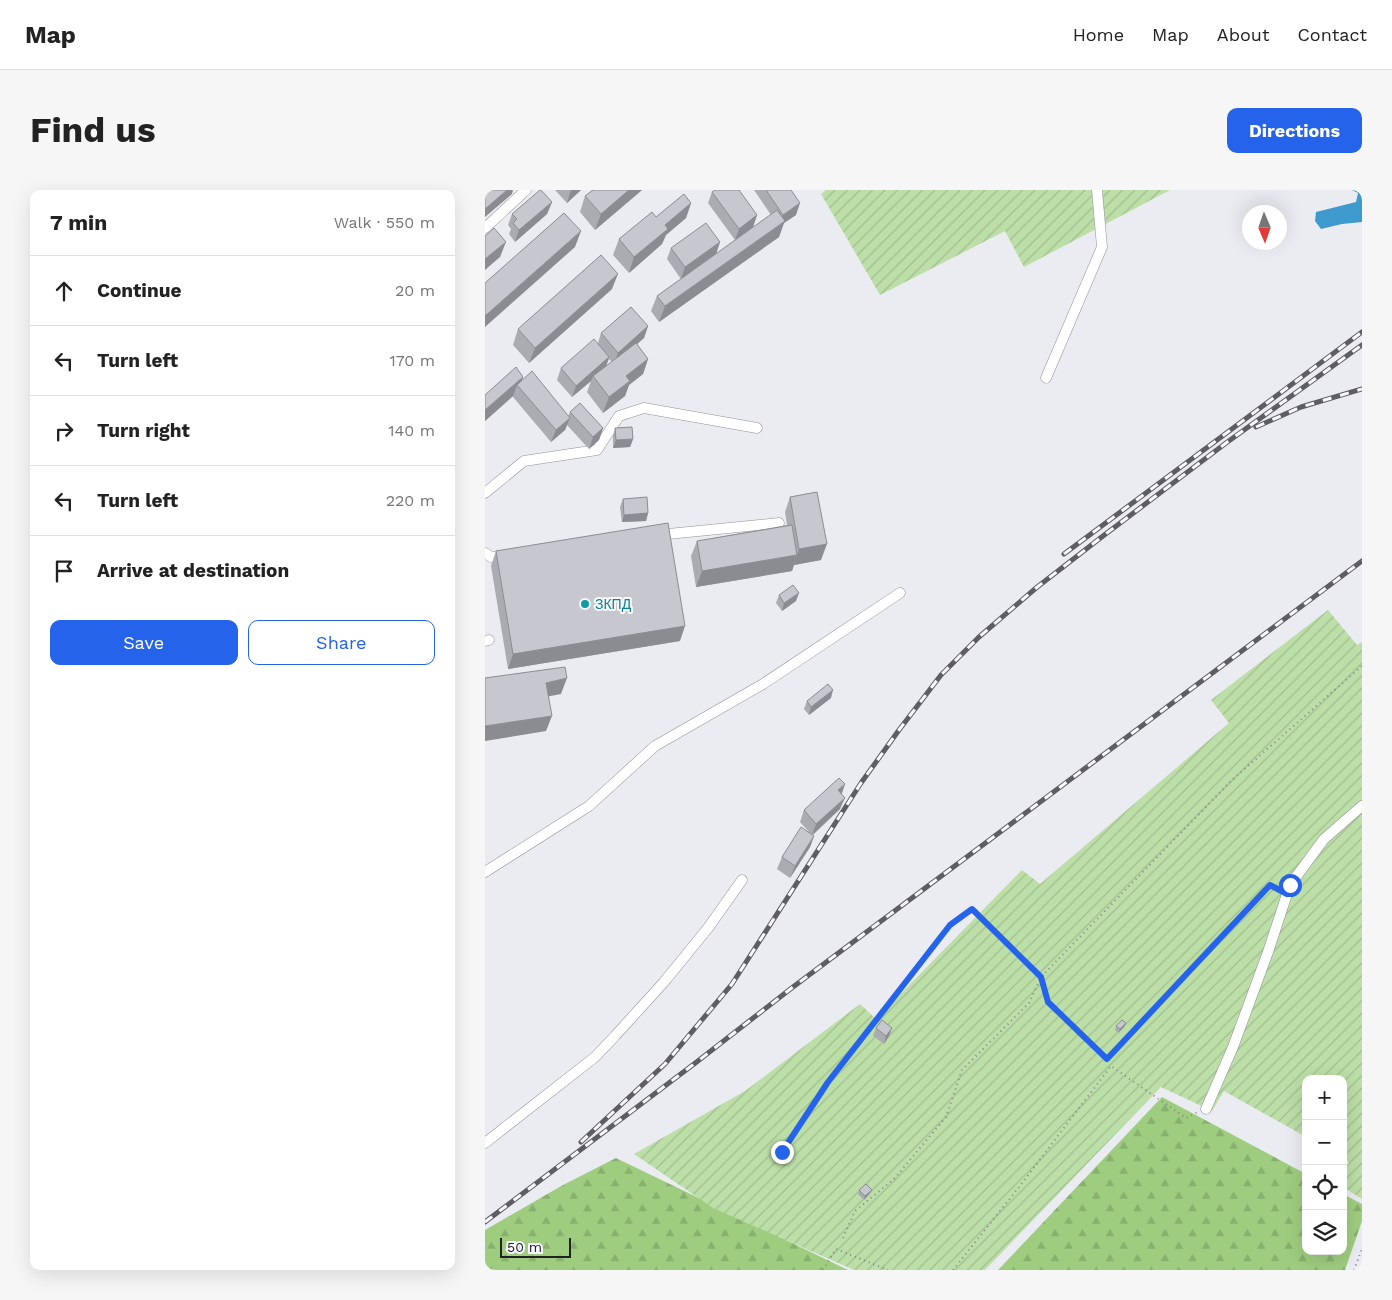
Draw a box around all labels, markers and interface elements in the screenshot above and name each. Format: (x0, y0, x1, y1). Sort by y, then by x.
text: Map (25, 21, 76, 49)
text: Home (1073, 24, 1124, 45)
text: Map (1152, 24, 1189, 45)
text: About (1217, 24, 1269, 45)
text: Contact (1297, 24, 1367, 45)
button: Directions (1227, 108, 1362, 153)
text: Find us (30, 109, 156, 151)
north arrow (1242, 205, 1287, 250)
text: 7 min (50, 210, 107, 235)
text: Walk · 550 m (334, 213, 435, 232)
icon: ahead (50, 277, 78, 305)
text: Continue (97, 279, 181, 302)
text: 20 m (395, 281, 435, 300)
icon: left (50, 347, 78, 375)
text: Turn left (97, 349, 178, 372)
text: 170 m (389, 351, 435, 370)
icon: right (50, 417, 78, 445)
text: Turn right (97, 419, 190, 442)
text: 140 m (388, 421, 435, 440)
icon: left (50, 487, 78, 515)
text: Turn left (97, 489, 178, 512)
text: 220 m (386, 491, 435, 510)
icon: arrive (50, 557, 78, 585)
text: Arrive at destination (97, 559, 289, 582)
place label: ЗКПД (595, 596, 632, 612)
marker: ЗКПД (579, 598, 591, 610)
button: Save (50, 620, 238, 665)
button: Share (248, 620, 435, 665)
route start (1279, 874, 1302, 897)
map controls (1302, 1075, 1347, 1255)
button: + (1302, 1075, 1347, 1120)
button: − (1302, 1120, 1347, 1165)
route end (771, 1141, 794, 1164)
button: locate (1302, 1165, 1347, 1210)
button: layers (1302, 1210, 1347, 1255)
scale bar (500, 1235, 571, 1258)
text: 50 m (507, 1239, 542, 1255)

